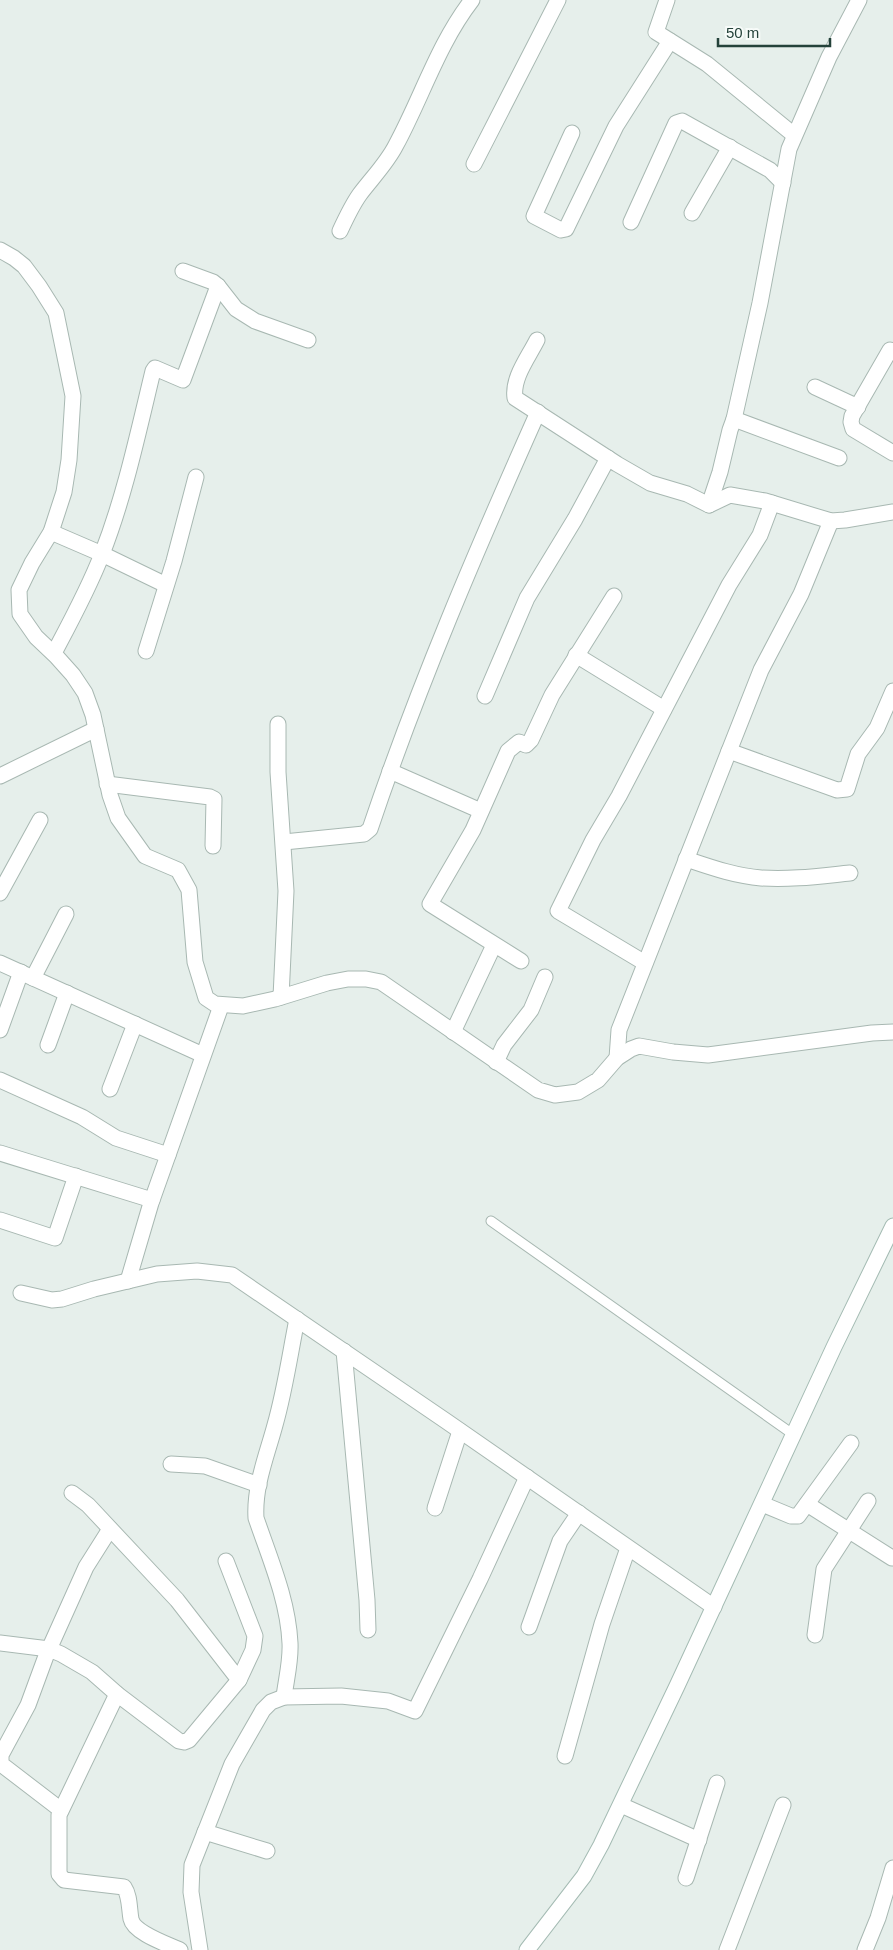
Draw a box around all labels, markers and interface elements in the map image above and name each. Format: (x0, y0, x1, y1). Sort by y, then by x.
scale bar (718, 15, 830, 47)
text: 50 m (726, 24, 759, 41)

